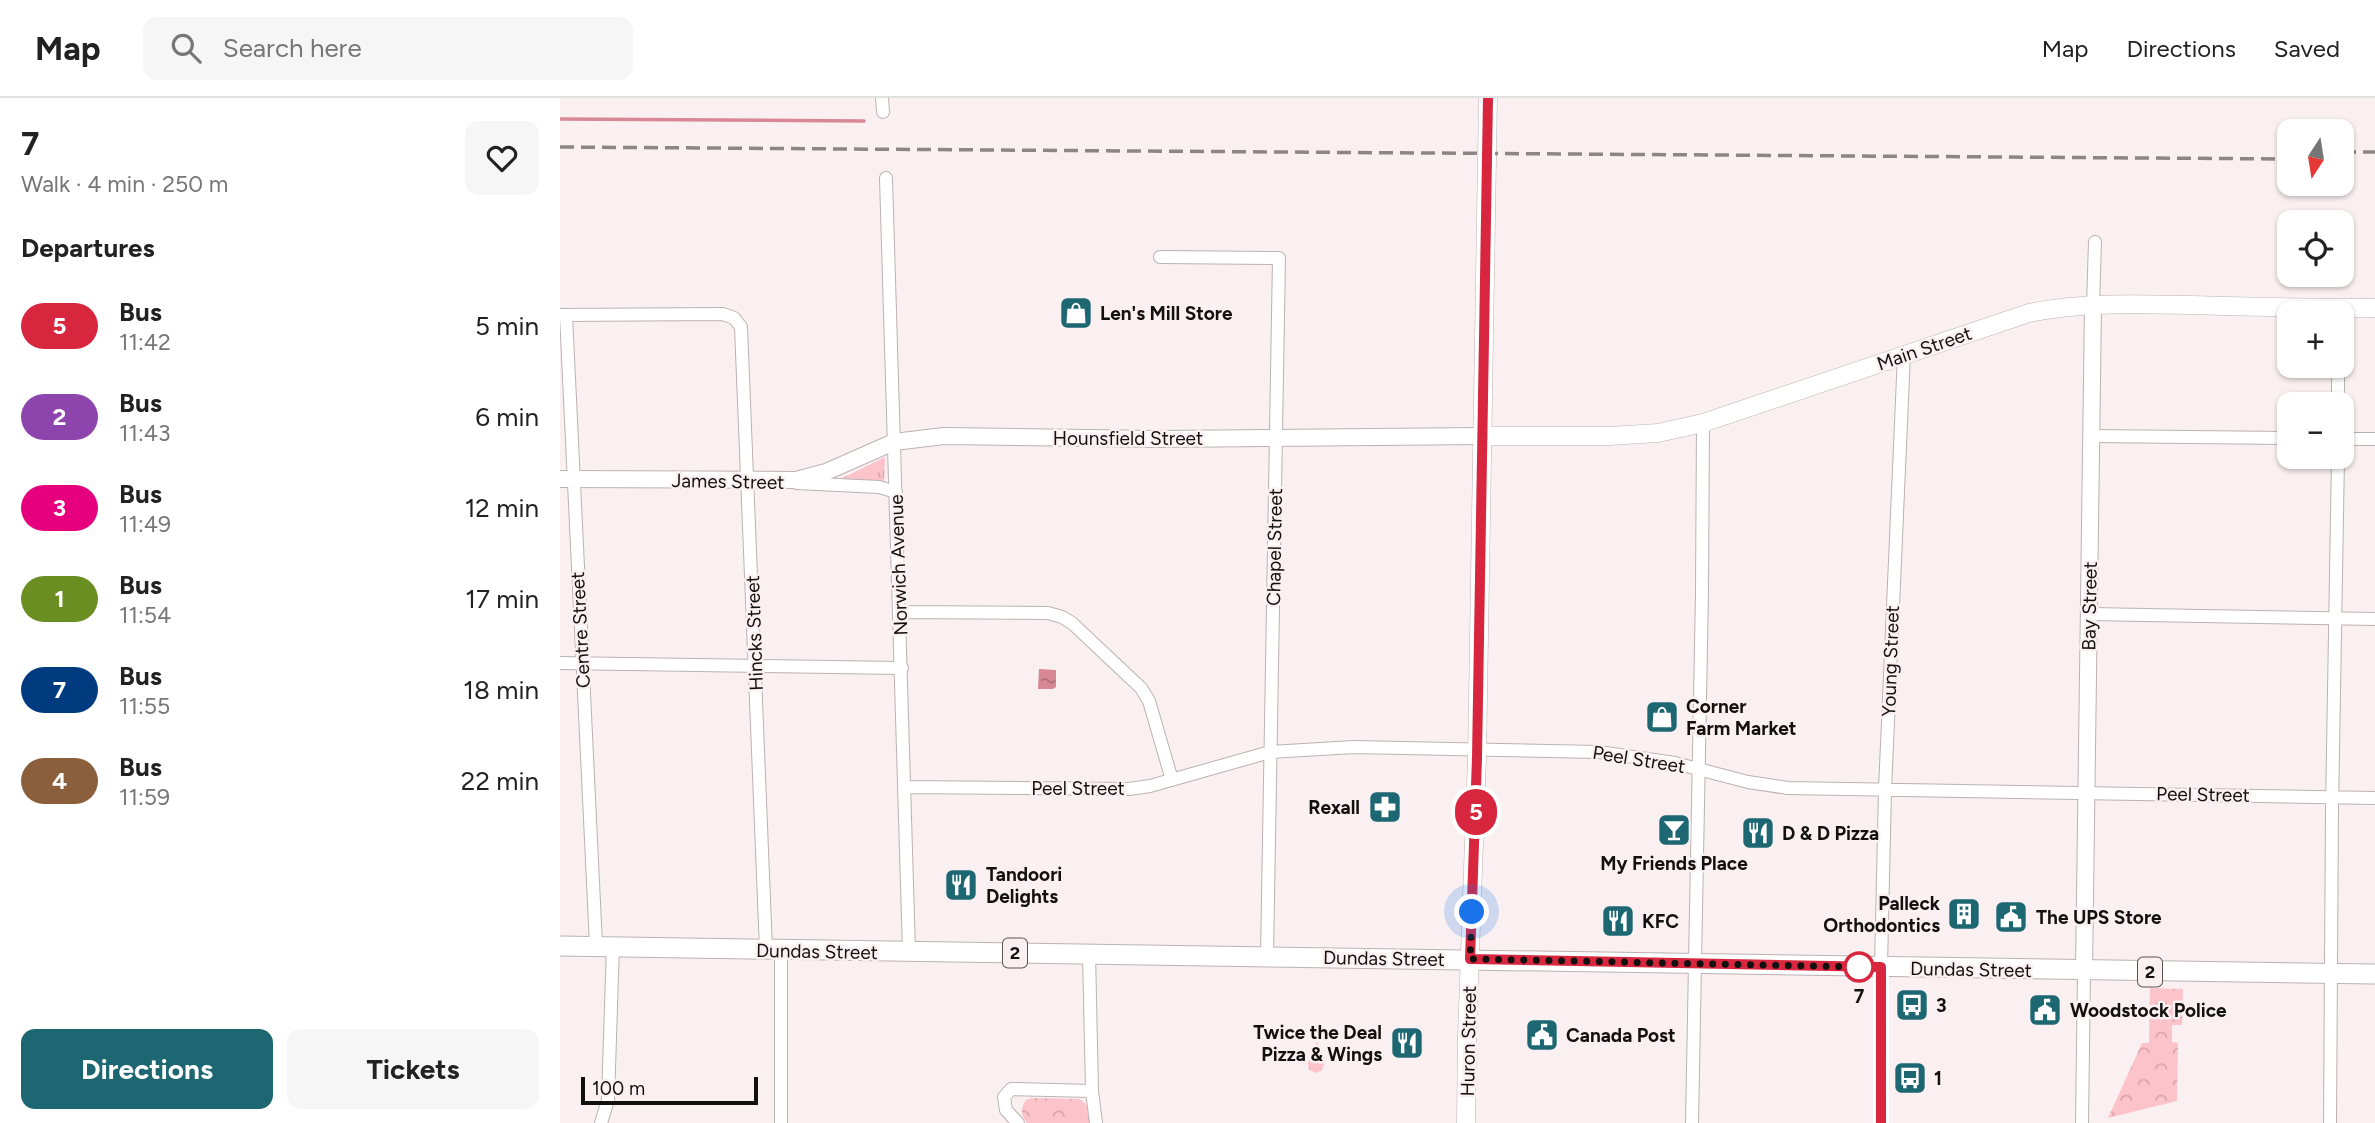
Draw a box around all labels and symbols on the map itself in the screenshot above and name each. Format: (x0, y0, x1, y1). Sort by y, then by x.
north arrow (2277, 119, 2354, 196)
shop icon: Len's Mill Store (1057, 294, 1095, 332)
place label: Len's Mill Store (1100, 302, 1233, 325)
street label: Main Street (1874, 322, 1975, 375)
street label: Hounsfield Street (1053, 427, 1203, 450)
street label: James Street (671, 469, 785, 494)
street label: Chapel Street (1262, 488, 1287, 606)
street label: Norwich Avenue (885, 494, 912, 636)
street label: Bay Street (2077, 561, 2102, 651)
street label: Centre Street (566, 571, 595, 689)
street label: Hincks Street (741, 575, 768, 691)
street label: Young Street (1877, 605, 1904, 717)
place label: Corner Farm Market (1686, 695, 1797, 740)
shop icon: Corner Farm Market (1643, 698, 1681, 736)
street label: Peel Street (1591, 741, 1687, 778)
street label: Peel Street (1031, 777, 1125, 800)
street label: Peel Street (2156, 782, 2250, 807)
pharmacy icon: Rexall (1366, 788, 1404, 826)
line badge: 5 (1453, 789, 1499, 835)
place label: Rexall (1308, 796, 1360, 819)
bar icon: My Friends Place (1655, 811, 1693, 849)
restaurant icon: D & D Pizza (1739, 814, 1777, 852)
place label: D & D Pizza (1782, 822, 1879, 845)
place label: My Friends Place (1600, 852, 1748, 875)
place label: Tandoori Delights (986, 863, 1062, 908)
restaurant icon: Tandoori Delights (942, 866, 980, 904)
place label: Palleck Orthodontics (1823, 892, 1941, 937)
your location (1454, 894, 1489, 929)
building icon: Palleck Orthodontics (1945, 895, 1983, 933)
public building icon: The UPS Store (1992, 898, 2030, 936)
restaurant icon: KFC (1599, 902, 1637, 940)
place label: The UPS Store (2036, 906, 2162, 929)
place label: KFC (1642, 910, 1679, 933)
road number: 2 (1003, 938, 1027, 968)
street label: Dundas Street (756, 939, 878, 964)
street label: Dundas Street (1323, 946, 1445, 971)
marker: 7 (1844, 952, 1874, 982)
street label: Dundas Street (1910, 957, 2032, 982)
road number: 2 (2138, 958, 2162, 986)
street label: Huron Street (1456, 985, 1481, 1097)
place label: 7 (1854, 985, 1864, 1008)
bus stop icon: 3 (1893, 986, 1931, 1024)
public building icon: Woodstock Police (2026, 991, 2064, 1029)
place label: 3 (1936, 994, 1947, 1017)
place label: Woodstock Police (2070, 999, 2227, 1022)
public building icon: Canada Post (1523, 1016, 1561, 1054)
place label: Twice the Deal Pizza & Wings (1253, 1021, 1382, 1066)
restaurant icon: Twice the Deal Pizza & Wings (1388, 1024, 1426, 1062)
place label: Canada Post (1566, 1024, 1676, 1047)
bus stop icon: 1 (1891, 1059, 1929, 1097)
place label: 1 (1934, 1067, 1942, 1090)
scale bar (581, 1074, 758, 1106)

